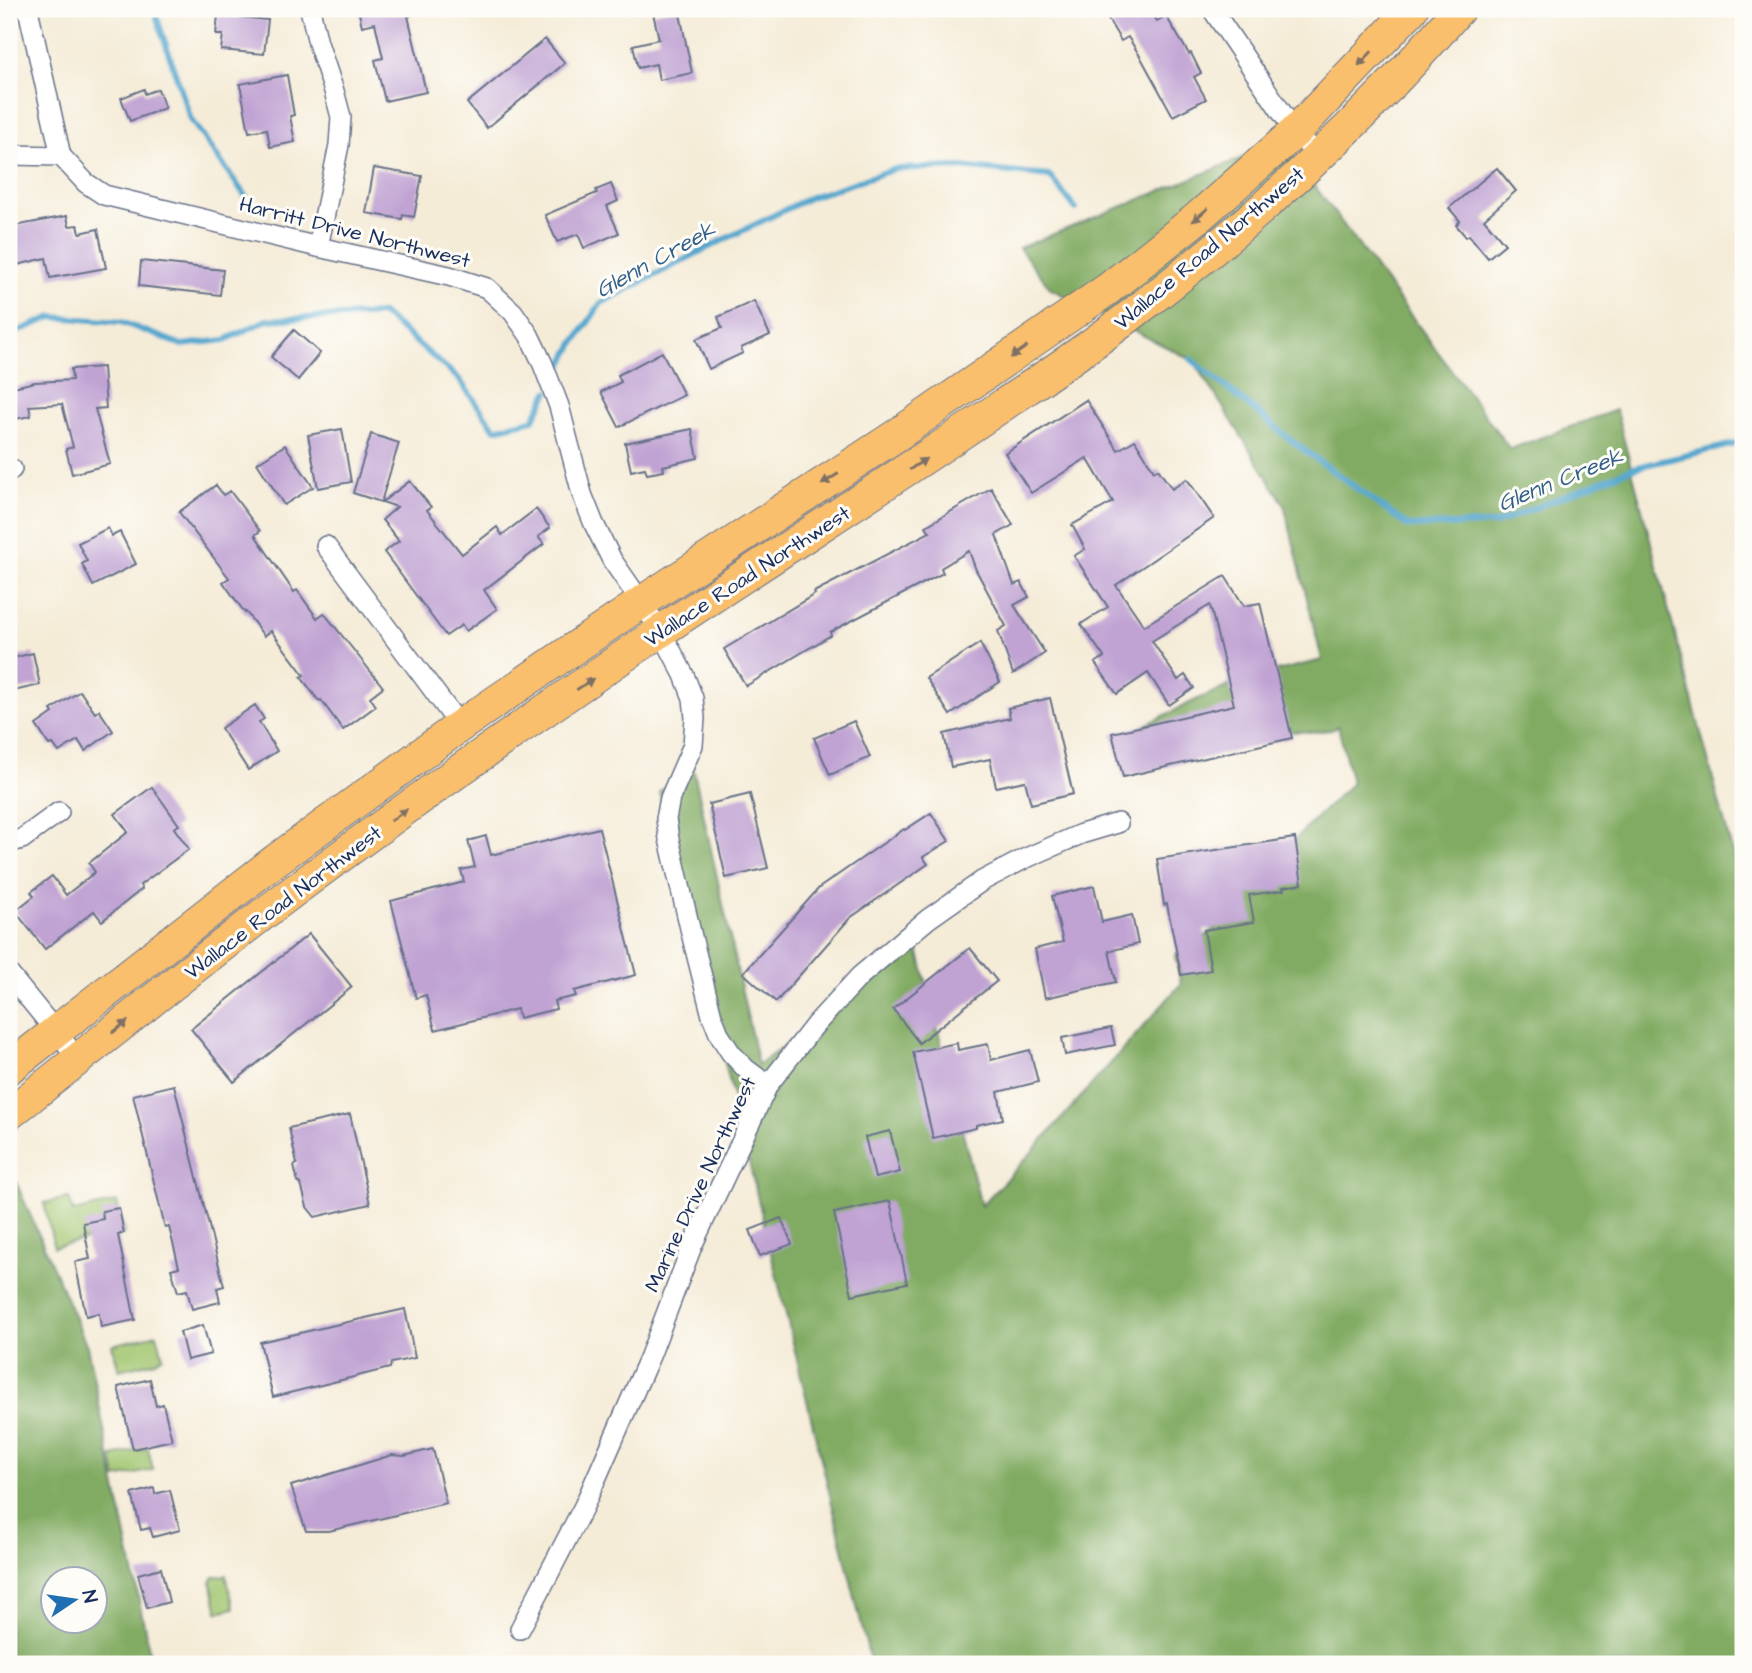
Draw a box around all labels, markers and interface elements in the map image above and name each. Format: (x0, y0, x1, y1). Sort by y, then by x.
one-way arrow (1358, 50, 1374, 67)
street label: Wallace Road Northwest (1108, 160, 1311, 337)
street label: Harritt Drive Northwest (236, 190, 474, 275)
one-way arrow (1192, 207, 1209, 222)
water label: Glenn Creek (590, 213, 722, 306)
one-way arrow (1010, 345, 1028, 359)
water label: Glenn Creek (1493, 440, 1628, 520)
one-way arrow (909, 457, 927, 471)
one-way arrow (821, 472, 839, 486)
street label: Wallace Road Northwest (639, 499, 856, 654)
one-way arrow (576, 677, 594, 691)
one-way arrow (390, 808, 408, 822)
street label: Wallace Road Northwest (179, 818, 388, 986)
one-way arrow (111, 1019, 129, 1034)
street label: Marine Drive Northwest (638, 1071, 763, 1297)
north arrow (38, 1564, 108, 1634)
text: N (75, 1588, 104, 1605)

